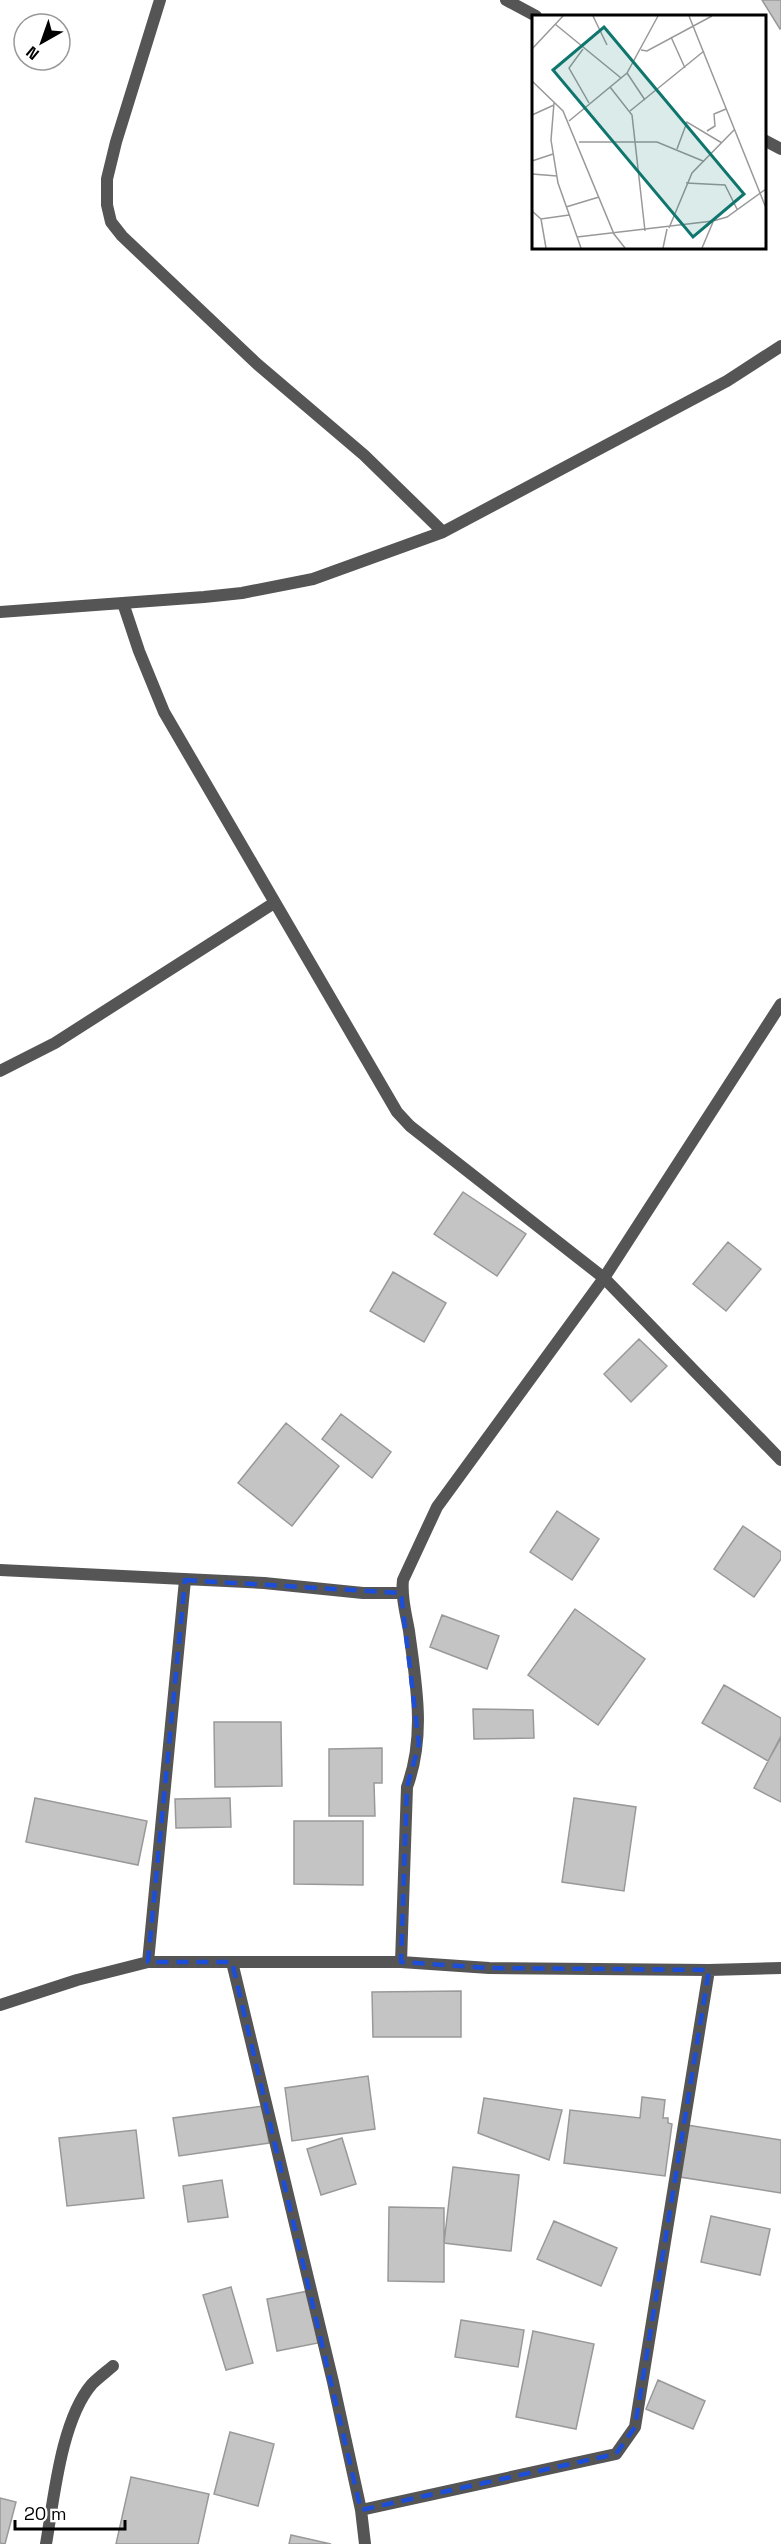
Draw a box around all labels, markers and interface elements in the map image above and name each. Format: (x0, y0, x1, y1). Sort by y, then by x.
north arrow (12, 12, 72, 72)
inset map (532, 15, 766, 249)
text: N (22, 42, 44, 65)
scale bar (15, 2493, 124, 2531)
text: 20 m (24, 2502, 67, 2525)

